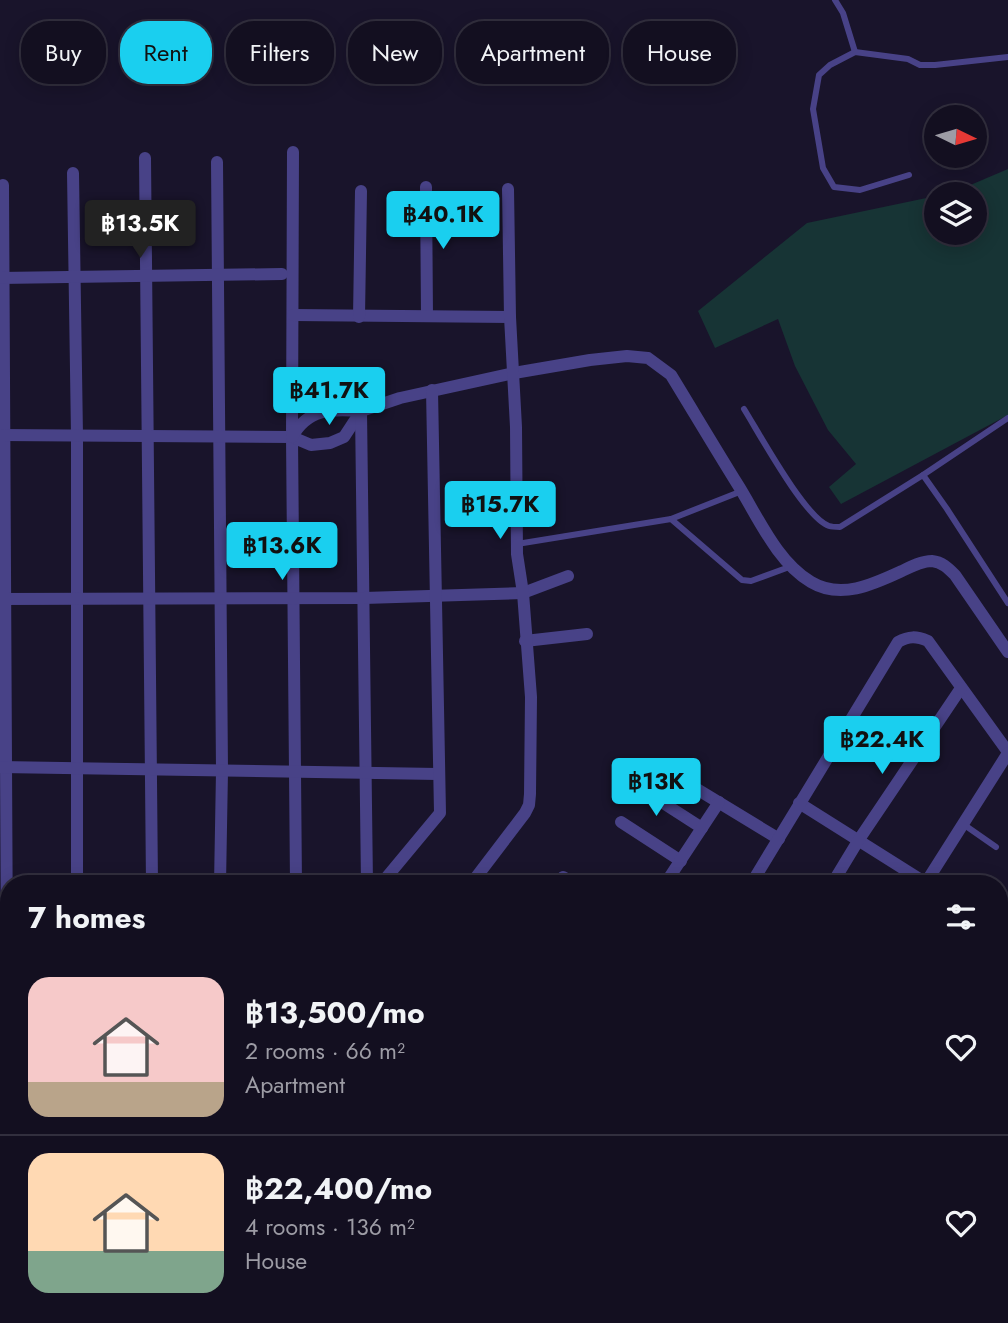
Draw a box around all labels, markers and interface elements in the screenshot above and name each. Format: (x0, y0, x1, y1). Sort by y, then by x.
chip: Buy (21, 21, 106, 84)
chip: Rent (120, 21, 212, 84)
chip: Filters (226, 21, 334, 84)
chip: New (348, 21, 442, 84)
chip: Apartment (456, 21, 609, 84)
chip: House (623, 21, 736, 84)
north arrow (924, 105, 987, 168)
map controls (924, 105, 987, 245)
button: layers (924, 182, 987, 245)
pin: ฿40.1K (386, 191, 500, 251)
text: ฿40.1K (402, 197, 484, 231)
pin: ฿13.5K (83, 201, 197, 260)
text: ฿13.5K (101, 206, 179, 240)
pin: ฿41.7K (272, 368, 386, 427)
text: ฿41.7K (289, 373, 369, 407)
pin: ฿15.7K (443, 482, 557, 541)
text: ฿15.7K (461, 487, 539, 521)
pin: ฿13.6K (225, 522, 339, 582)
text: ฿13.6K (242, 528, 322, 562)
pin: ฿22.4K (825, 716, 939, 776)
text: ฿22.4K (840, 722, 924, 756)
pin: ฿13K (615, 758, 697, 818)
text: ฿13K (628, 764, 684, 798)
text: 7 homes (28, 896, 145, 939)
icon: filters (942, 898, 980, 936)
text: ฿13,500/mo (245, 991, 425, 1034)
icon: home (84, 1005, 168, 1089)
icon: heart (942, 1028, 980, 1066)
text: 2 rooms · 66 m² (245, 1034, 405, 1068)
text: Apartment (245, 1068, 345, 1102)
text: ฿22,400/mo (245, 1167, 432, 1210)
icon: home (84, 1181, 168, 1265)
icon: heart (942, 1204, 980, 1242)
text: 4 rooms · 136 m² (245, 1210, 415, 1244)
text: House (245, 1244, 307, 1278)

